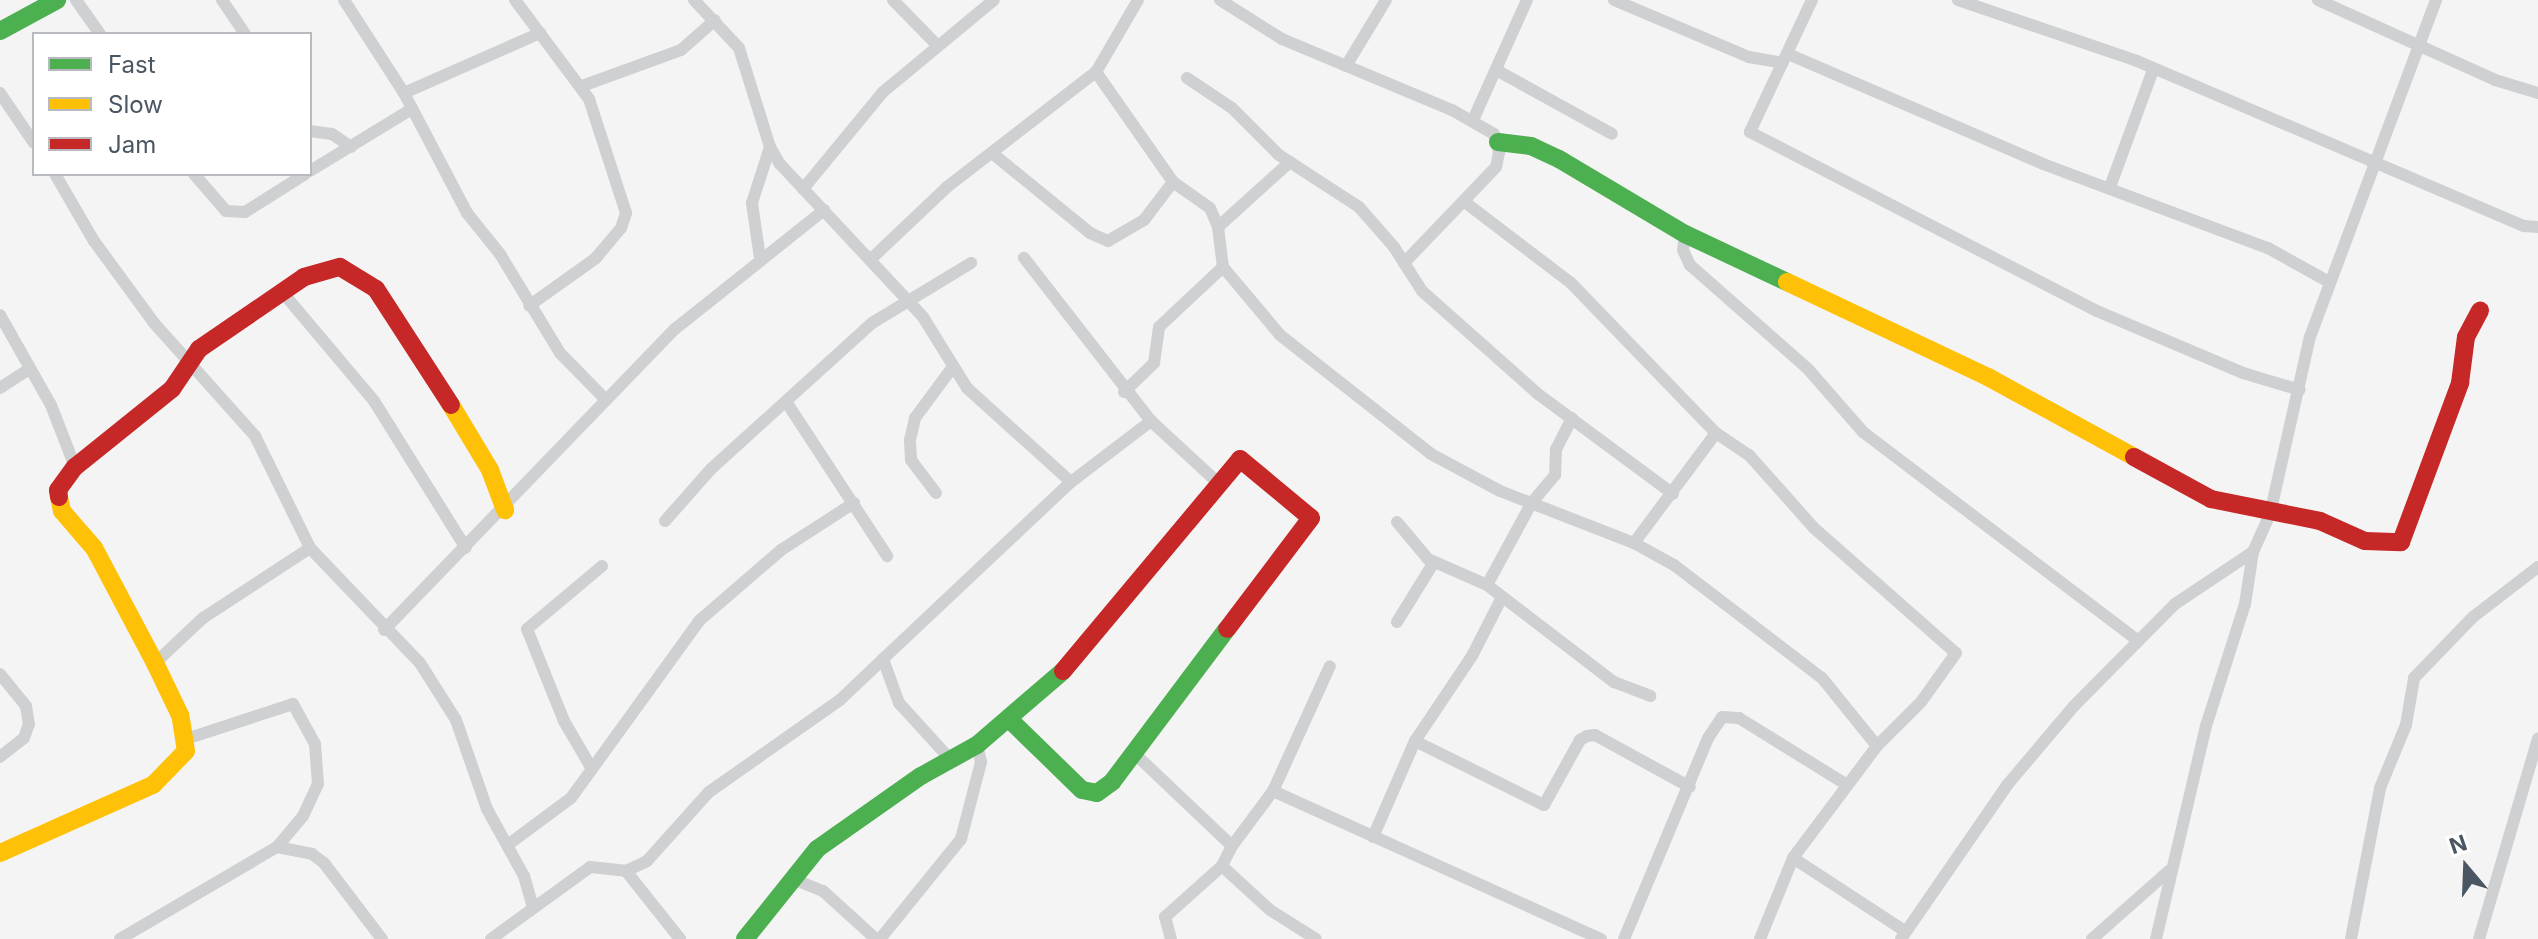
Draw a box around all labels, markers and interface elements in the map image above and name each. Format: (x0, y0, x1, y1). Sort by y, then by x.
legend (32, 32, 312, 176)
text: Fast (108, 50, 156, 79)
text: Slow (108, 90, 163, 119)
text: Jam (108, 130, 156, 159)
north arrow (2426, 827, 2506, 907)
text: N (2446, 829, 2470, 859)

